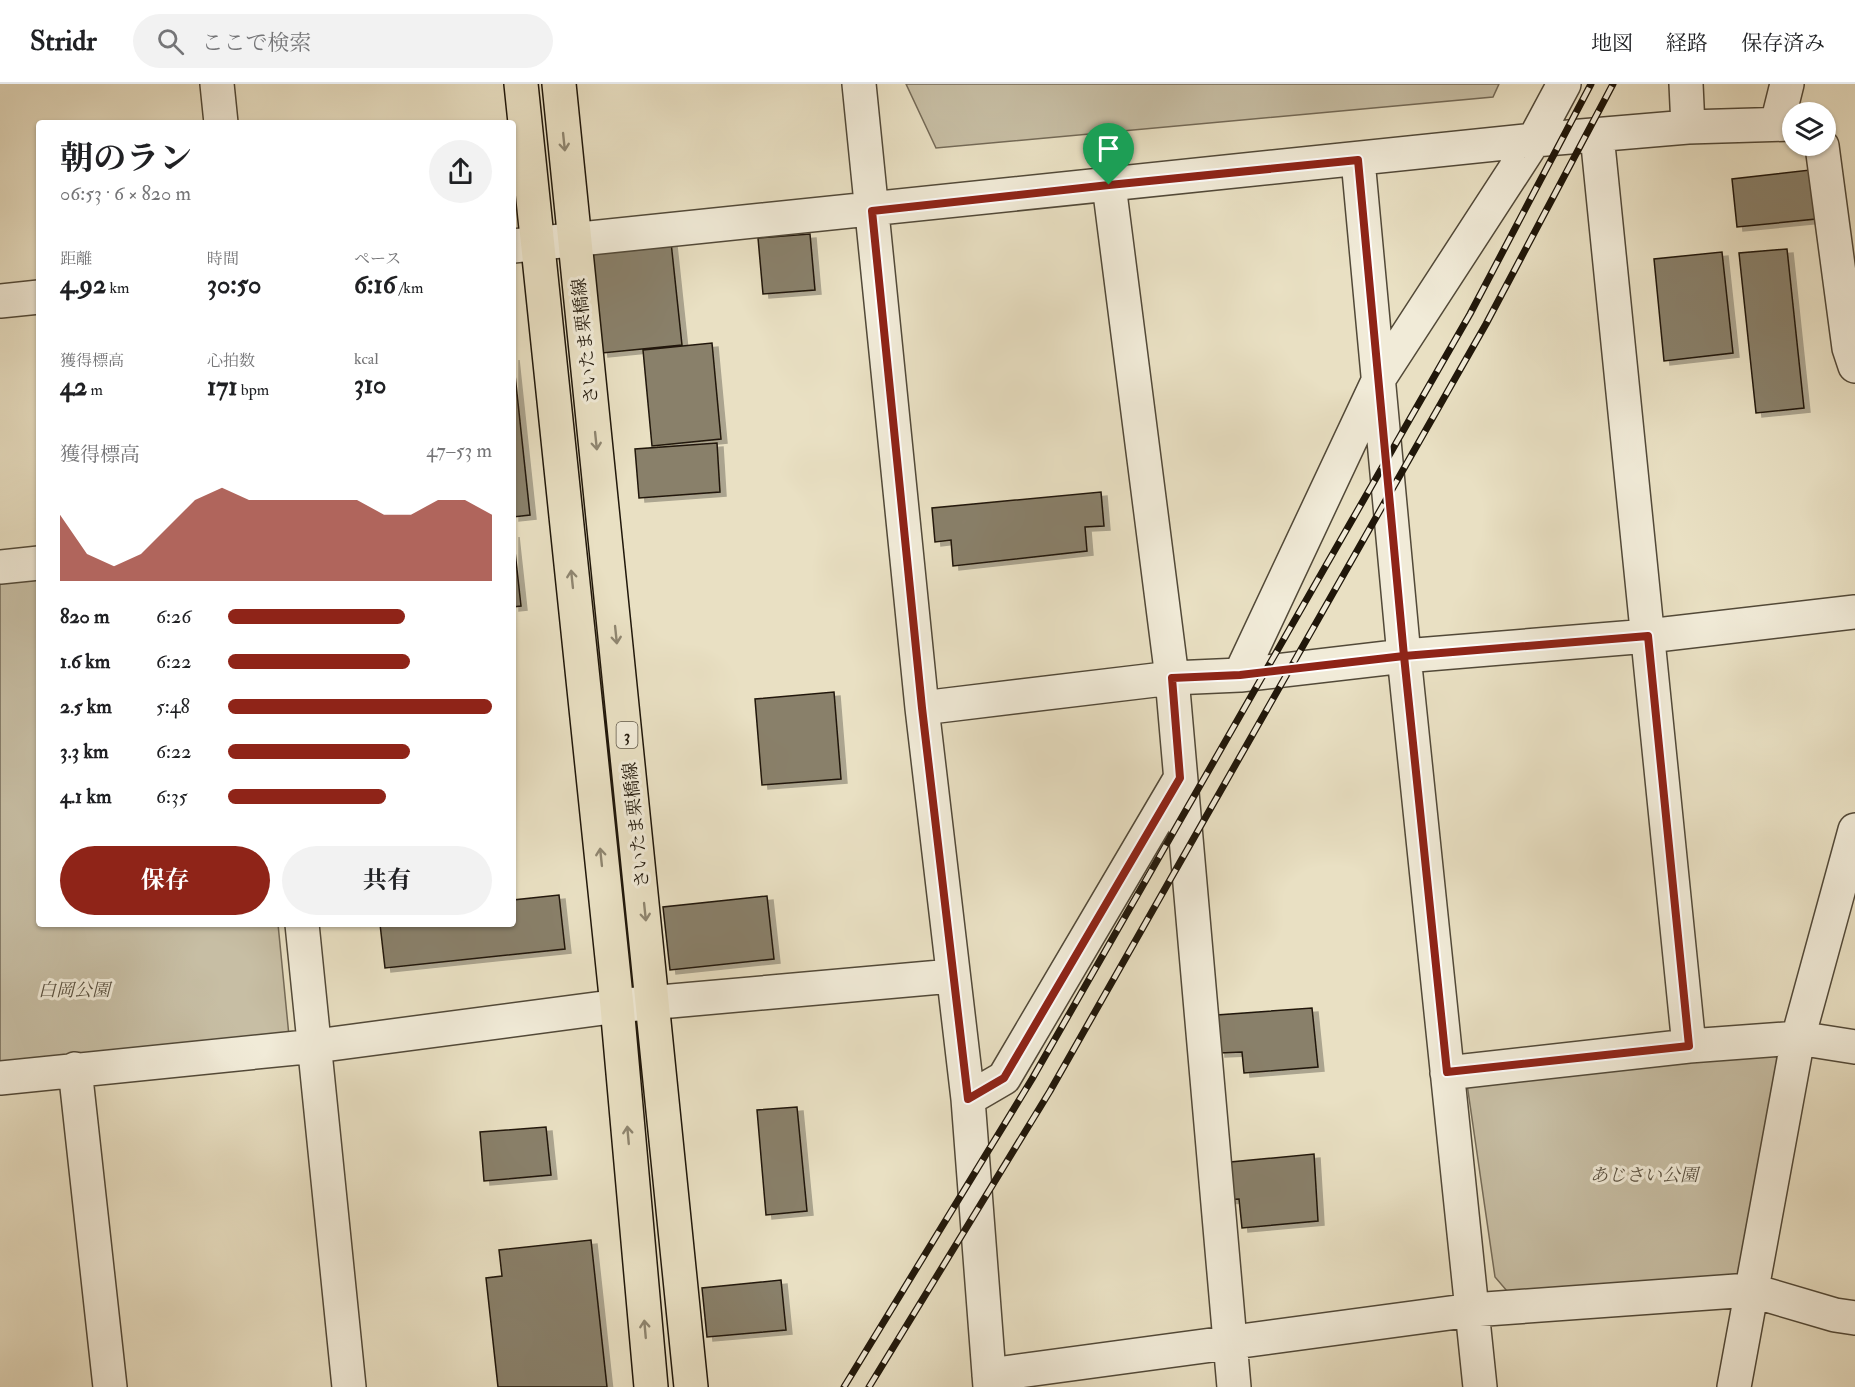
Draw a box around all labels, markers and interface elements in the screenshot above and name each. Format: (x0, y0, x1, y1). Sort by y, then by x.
search box (133, 14, 553, 68)
text: Stridr (30, 24, 97, 59)
icon: search (154, 25, 187, 58)
text: ここで検索 (202, 29, 312, 57)
text: 地図 (1591, 30, 1633, 57)
text: 経路 (1666, 30, 1708, 57)
text: 保存済み (1741, 30, 1825, 57)
map controls (1782, 102, 1836, 156)
button: layers (1782, 102, 1836, 156)
pin (1083, 123, 1134, 185)
one-way arrow (559, 132, 570, 152)
icon: arrive (1092, 132, 1125, 165)
text: 朝のラン (60, 138, 192, 179)
button: share (429, 140, 492, 203)
text: 06:53 · 6 × 820 m (60, 181, 191, 206)
text: 距離 (60, 249, 92, 269)
text: 時間 (207, 249, 239, 269)
text: ペース (354, 249, 401, 269)
text: 4.92 (60, 269, 106, 301)
text: 30:50 (207, 269, 261, 301)
text: 6:16 (354, 269, 396, 301)
street label: さいたま栗橋線 (567, 277, 604, 405)
text: km (106, 278, 130, 298)
text: /km (396, 278, 423, 298)
text: kcal (354, 349, 379, 369)
text: 獲得標高 (60, 351, 124, 371)
text: 心拍数 (207, 351, 255, 371)
text: 310 (354, 369, 386, 401)
text: 42 (60, 371, 87, 403)
text: 171 (207, 371, 238, 403)
text: m (87, 380, 103, 400)
text: bpm (238, 380, 269, 400)
one-way arrow (590, 430, 601, 450)
text: 47–53 m (426, 438, 492, 463)
text: 獲得標高 (60, 442, 140, 467)
one-way arrow (566, 570, 577, 590)
text: 820 m (60, 604, 110, 629)
text: 6:26 (156, 604, 191, 629)
one-way arrow (611, 624, 622, 644)
text: 1.6 km (60, 649, 110, 674)
text: 6:22 (156, 649, 191, 674)
text: 2.5 km (60, 694, 112, 719)
text: 5:48 (156, 694, 190, 719)
road number: 3 (616, 722, 638, 748)
text: 3.3 km (60, 739, 108, 764)
text: 6:22 (156, 739, 191, 764)
street label: さいたま栗橋線 (618, 761, 655, 889)
text: 4.1 km (60, 784, 111, 809)
text: 6:35 (156, 784, 188, 809)
button: 保存 (60, 846, 270, 915)
button: 共有 (282, 846, 492, 915)
one-way arrow (595, 847, 606, 867)
one-way arrow (640, 902, 651, 921)
park label: 白岡公園 (38, 979, 113, 1002)
one-way arrow (622, 1125, 633, 1145)
park label: あじさい公園 (1590, 1164, 1701, 1187)
one-way arrow (639, 1319, 650, 1339)

